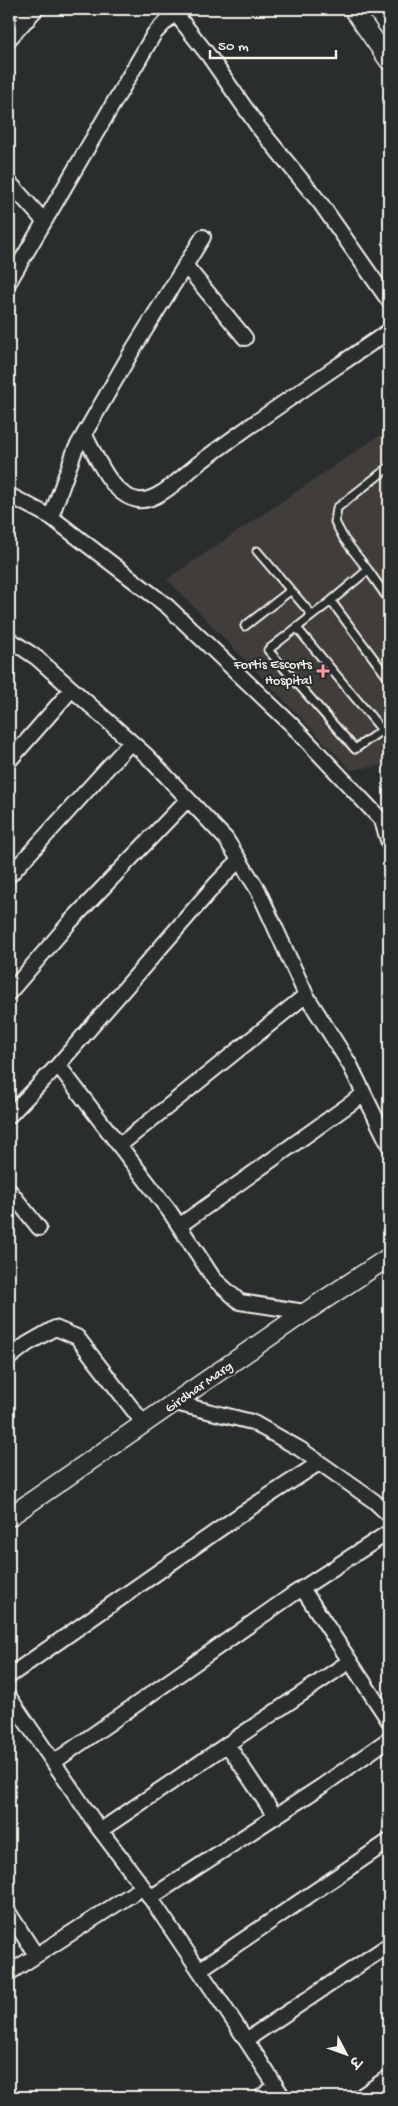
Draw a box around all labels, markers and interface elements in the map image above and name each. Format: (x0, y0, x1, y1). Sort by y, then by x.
scale bar (210, 28, 337, 60)
text: 50 m (218, 38, 249, 56)
place label: Fortis Escorts Hospital (233, 657, 313, 690)
marker: Fortis Escorts Hospital (316, 664, 330, 678)
street label: Girdhar Marg (162, 1358, 237, 1418)
north arrow (320, 2028, 370, 2078)
text: उ (343, 2050, 365, 2071)

